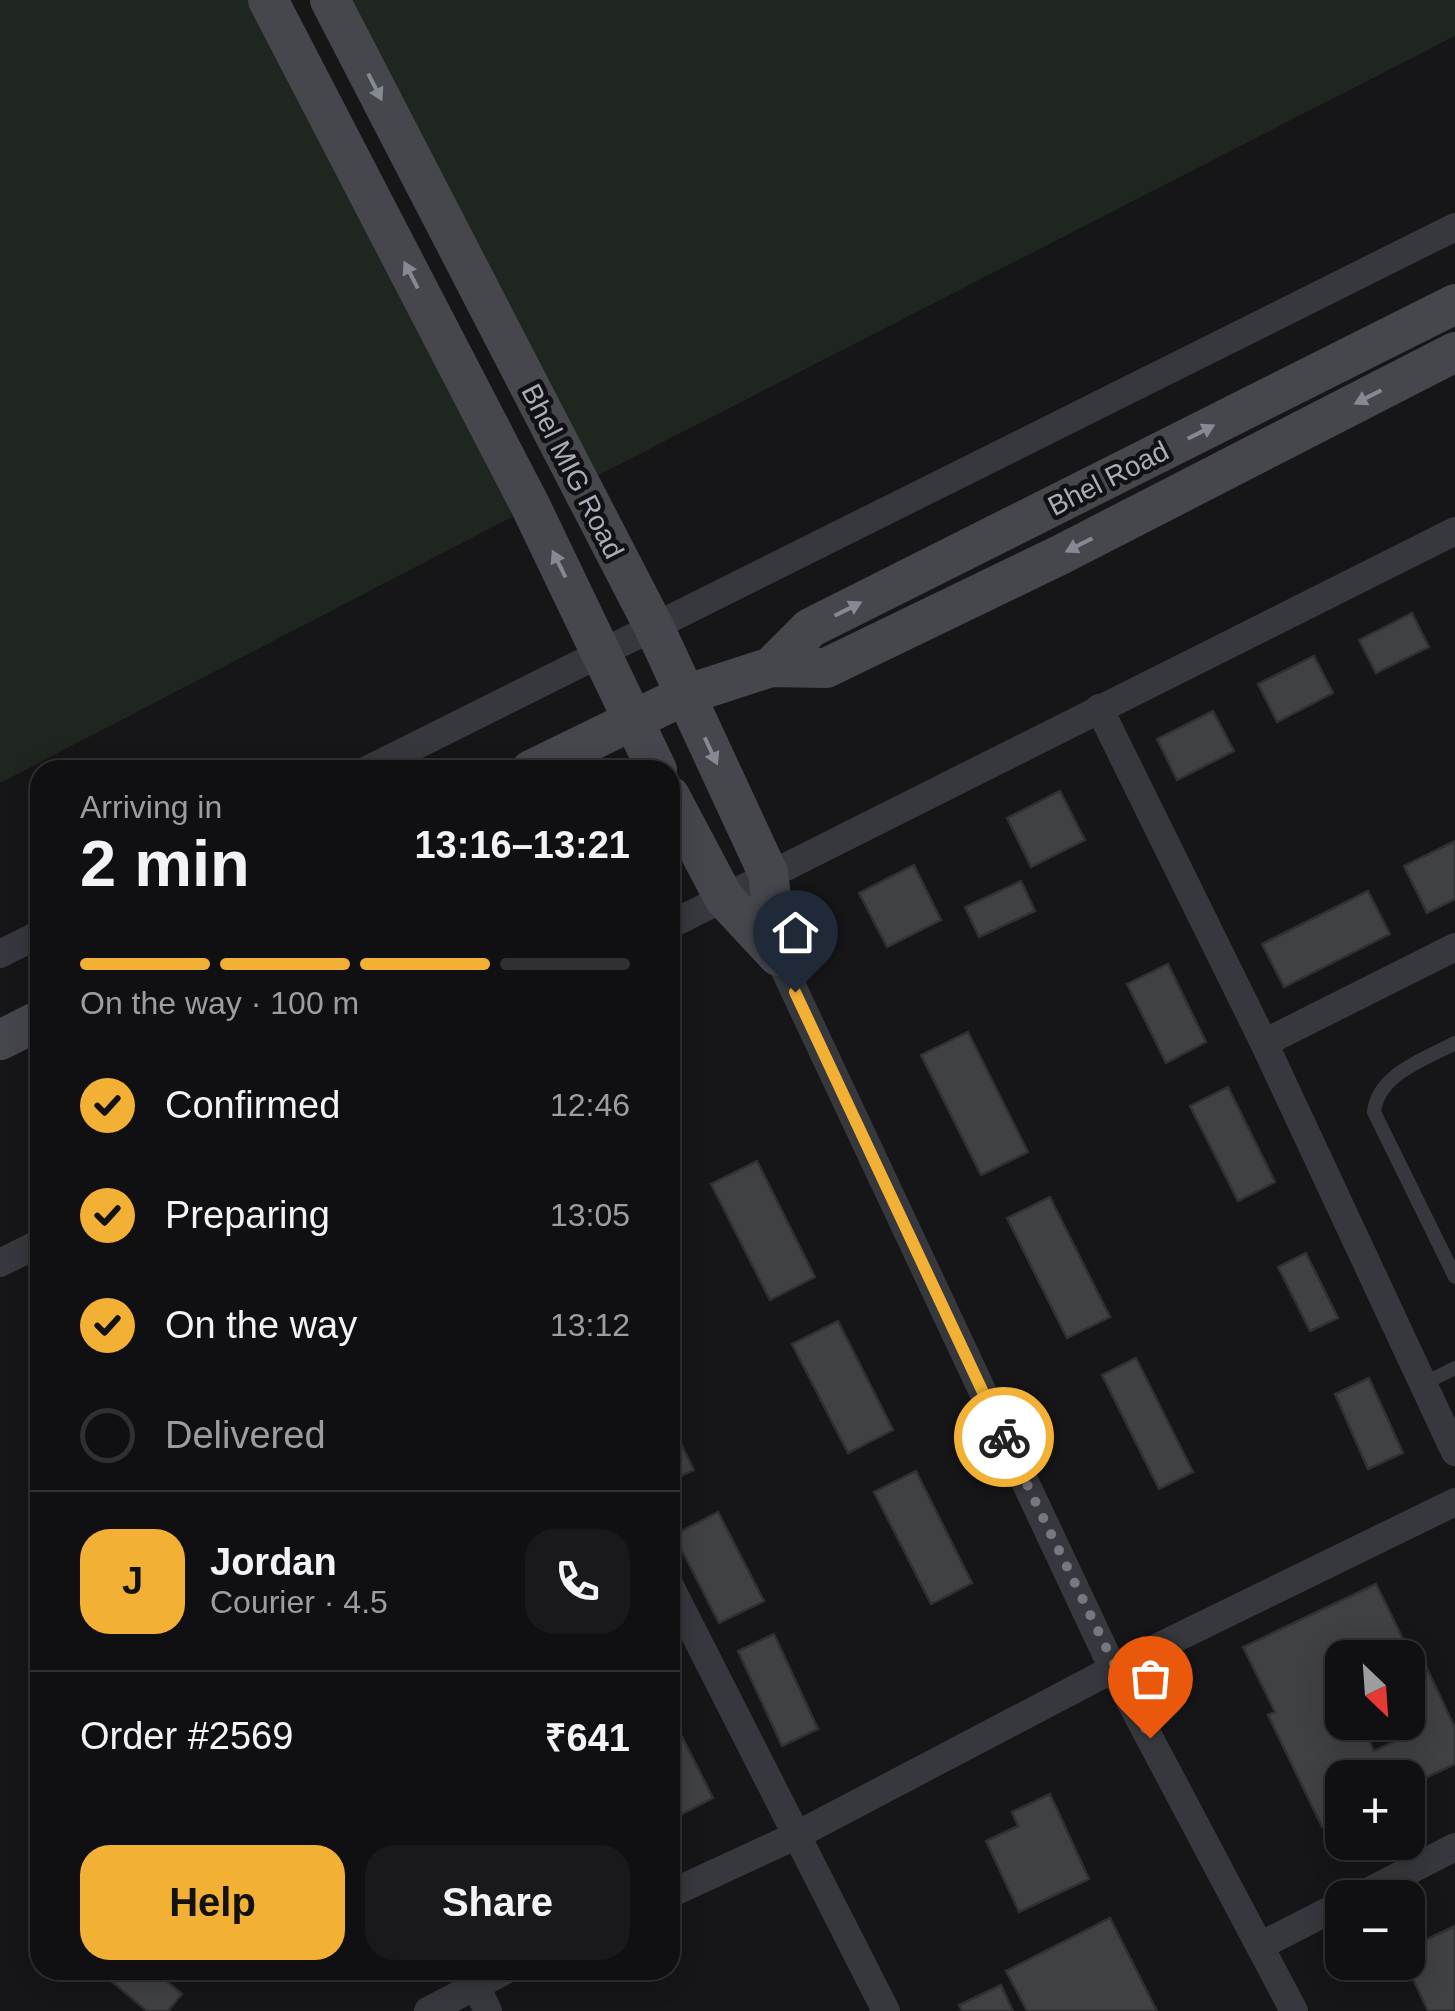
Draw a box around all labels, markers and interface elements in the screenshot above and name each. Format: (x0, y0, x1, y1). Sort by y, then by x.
one-way arrow (366, 72, 383, 101)
one-way arrow (403, 261, 420, 290)
street label: Bhel MIG Road (515, 379, 630, 564)
one-way arrow (1354, 388, 1383, 405)
one-way arrow (1186, 423, 1215, 440)
street label: Bhel Road (1043, 435, 1174, 522)
one-way arrow (1065, 536, 1094, 553)
one-way arrow (551, 550, 568, 579)
one-way arrow (833, 601, 862, 618)
one-way arrow (703, 737, 720, 766)
text: Arriving in (80, 789, 222, 825)
text: 13:16–13:21 (414, 824, 630, 866)
text: 2 min (80, 827, 250, 900)
pin (753, 890, 838, 993)
icon: home (768, 905, 823, 960)
text: On the way · 100 m (80, 985, 359, 1021)
icon: check (80, 1078, 135, 1133)
text: Confirmed (165, 1084, 340, 1126)
text: 12:46 (550, 1087, 630, 1123)
icon: check (80, 1188, 135, 1243)
text: Preparing (165, 1194, 330, 1236)
text: 13:05 (550, 1197, 630, 1233)
icon: check (80, 1298, 135, 1353)
text: On the way (165, 1304, 357, 1346)
text: 13:12 (550, 1307, 630, 1343)
courier (954, 1387, 1054, 1487)
icon: bike (977, 1410, 1032, 1465)
text: Delivered (165, 1414, 326, 1456)
button: phone (525, 1529, 630, 1634)
text: Jordan (210, 1541, 337, 1583)
text: J (122, 1560, 143, 1602)
text: Courier · 4.5 (210, 1584, 388, 1620)
pin (1108, 1636, 1193, 1739)
north arrow (1325, 1640, 1425, 1740)
map controls (1325, 1640, 1425, 1980)
icon: bag (1123, 1651, 1178, 1706)
text: Order #2569 (80, 1715, 293, 1757)
text: ₹641 (545, 1717, 630, 1759)
button: + (1325, 1760, 1425, 1860)
button: Help (80, 1845, 345, 1960)
button: Share (365, 1845, 630, 1960)
button: − (1325, 1880, 1425, 1980)

